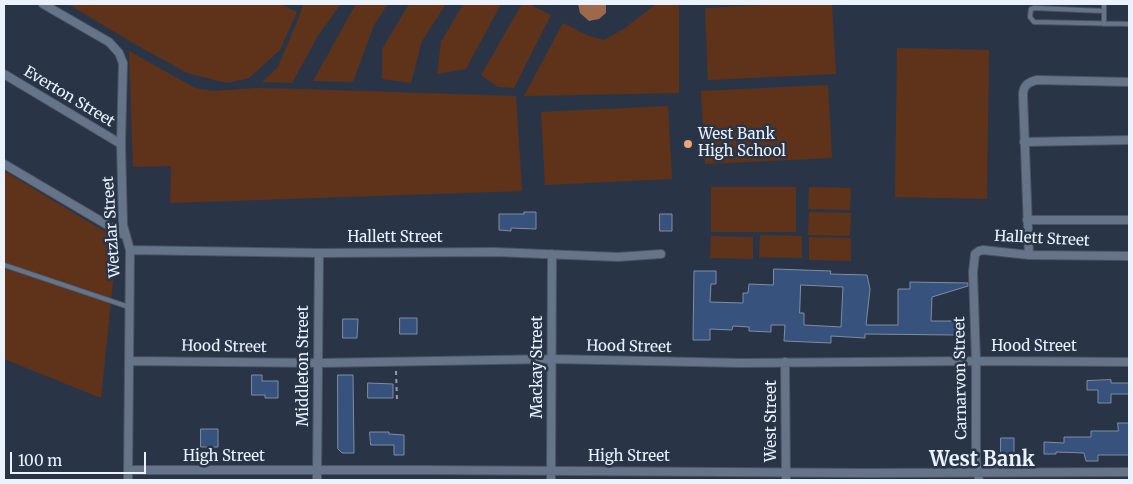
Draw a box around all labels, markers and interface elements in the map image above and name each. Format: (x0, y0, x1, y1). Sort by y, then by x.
street label: Everton Street (20, 63, 118, 131)
place label: West Bank High School (698, 126, 786, 161)
marker: West Bank High School (682, 138, 694, 150)
street label: Wetzlar Street (99, 175, 125, 279)
street label: Hallett Street (994, 228, 1090, 250)
street label: Hallett Street (347, 229, 443, 247)
street label: Middleton Street (295, 305, 313, 427)
street label: Mackay Street (529, 316, 547, 418)
street label: Carnarvon Street (951, 316, 971, 440)
street label: Hood Street (181, 337, 267, 357)
street label: Hood Street (586, 337, 672, 357)
street label: Hood Street (991, 338, 1077, 356)
street label: West Street (763, 380, 781, 462)
scale bar (12, 442, 149, 474)
street label: High Street (183, 448, 265, 466)
street label: High Street (588, 448, 670, 466)
district label: West Bank (929, 448, 1035, 472)
text: 100 m (18, 451, 62, 470)

